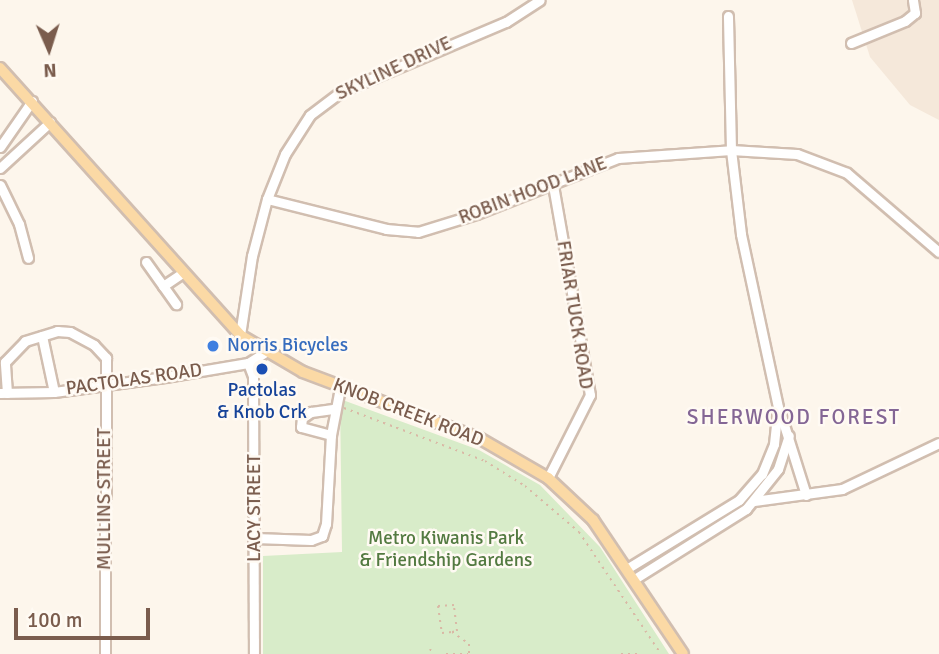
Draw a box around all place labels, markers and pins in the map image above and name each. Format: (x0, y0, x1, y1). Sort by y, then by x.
place label: Norris Bicycles (227, 335, 348, 357)
marker: Norris Bicycles (205, 338, 221, 354)
marker: Pactolas & Knob Crk (254, 361, 270, 377)
place label: Pactolas & Knob Crk (217, 380, 307, 424)

